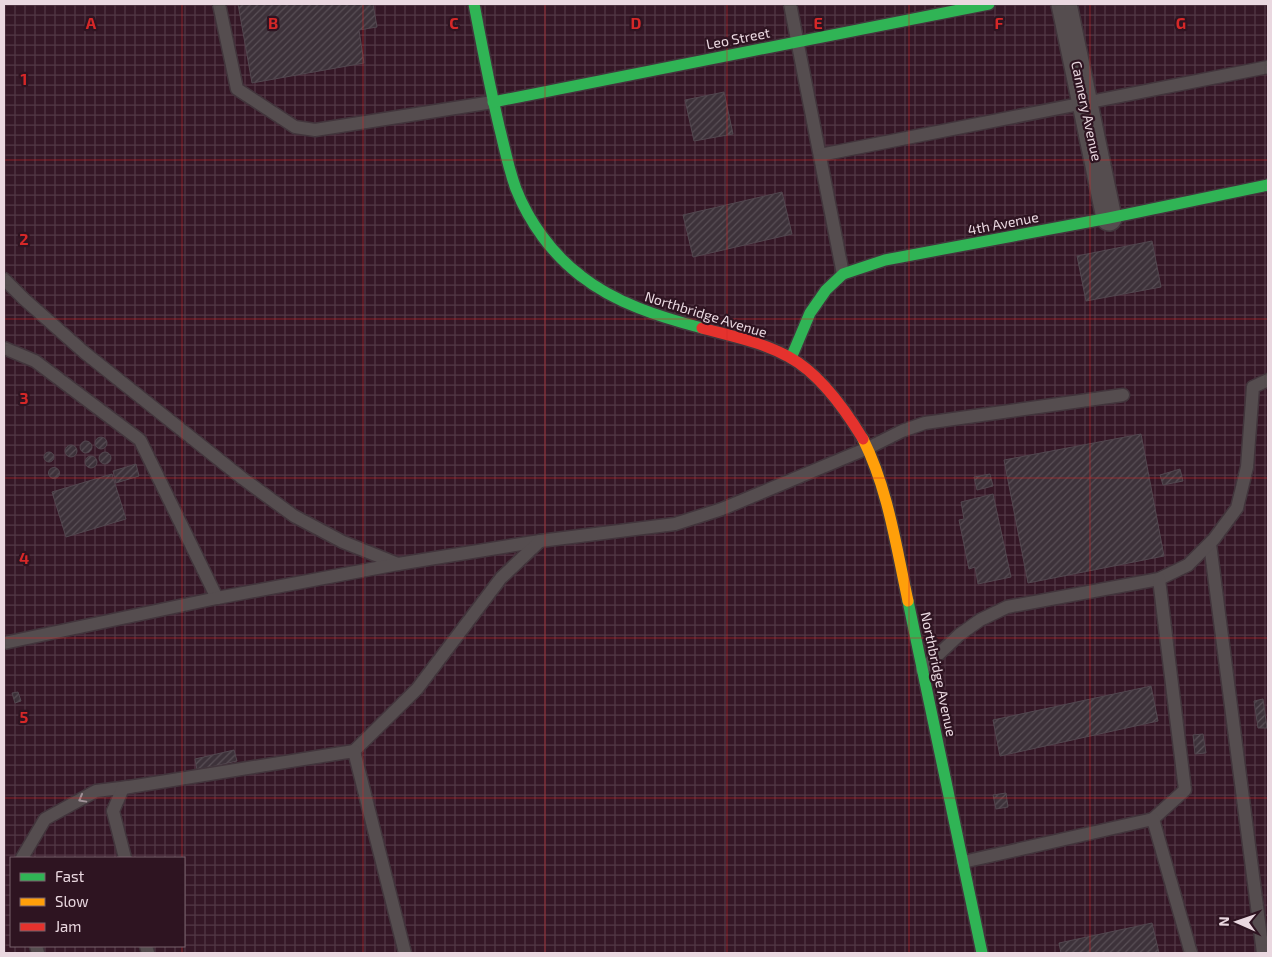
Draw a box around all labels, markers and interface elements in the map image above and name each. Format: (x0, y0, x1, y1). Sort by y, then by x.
text: A (86, 13, 97, 32)
text: B (268, 13, 278, 32)
text: C (449, 13, 459, 32)
text: D (631, 13, 642, 32)
text: E (813, 13, 823, 32)
text: F (995, 13, 1004, 32)
text: G (1176, 13, 1186, 32)
street label: Leo Street (705, 23, 771, 53)
street label: Cannery Avenue (1068, 59, 1106, 163)
text: 1 (21, 69, 27, 88)
street label: 4th Avenue (966, 208, 1040, 238)
text: 2 (19, 229, 29, 248)
street label: Northbridge Avenue (643, 287, 769, 341)
text: 3 (19, 388, 29, 407)
text: 4 (19, 548, 29, 567)
street label: Northbridge Avenue (917, 610, 961, 738)
text: 5 (20, 707, 29, 726)
one-way arrow (79, 792, 88, 802)
legend (10, 857, 185, 947)
text: Fast (55, 867, 85, 885)
text: Slow (55, 892, 89, 910)
north arrow (1212, 897, 1262, 947)
text: N (1215, 916, 1232, 927)
text: Jam (55, 917, 81, 935)

